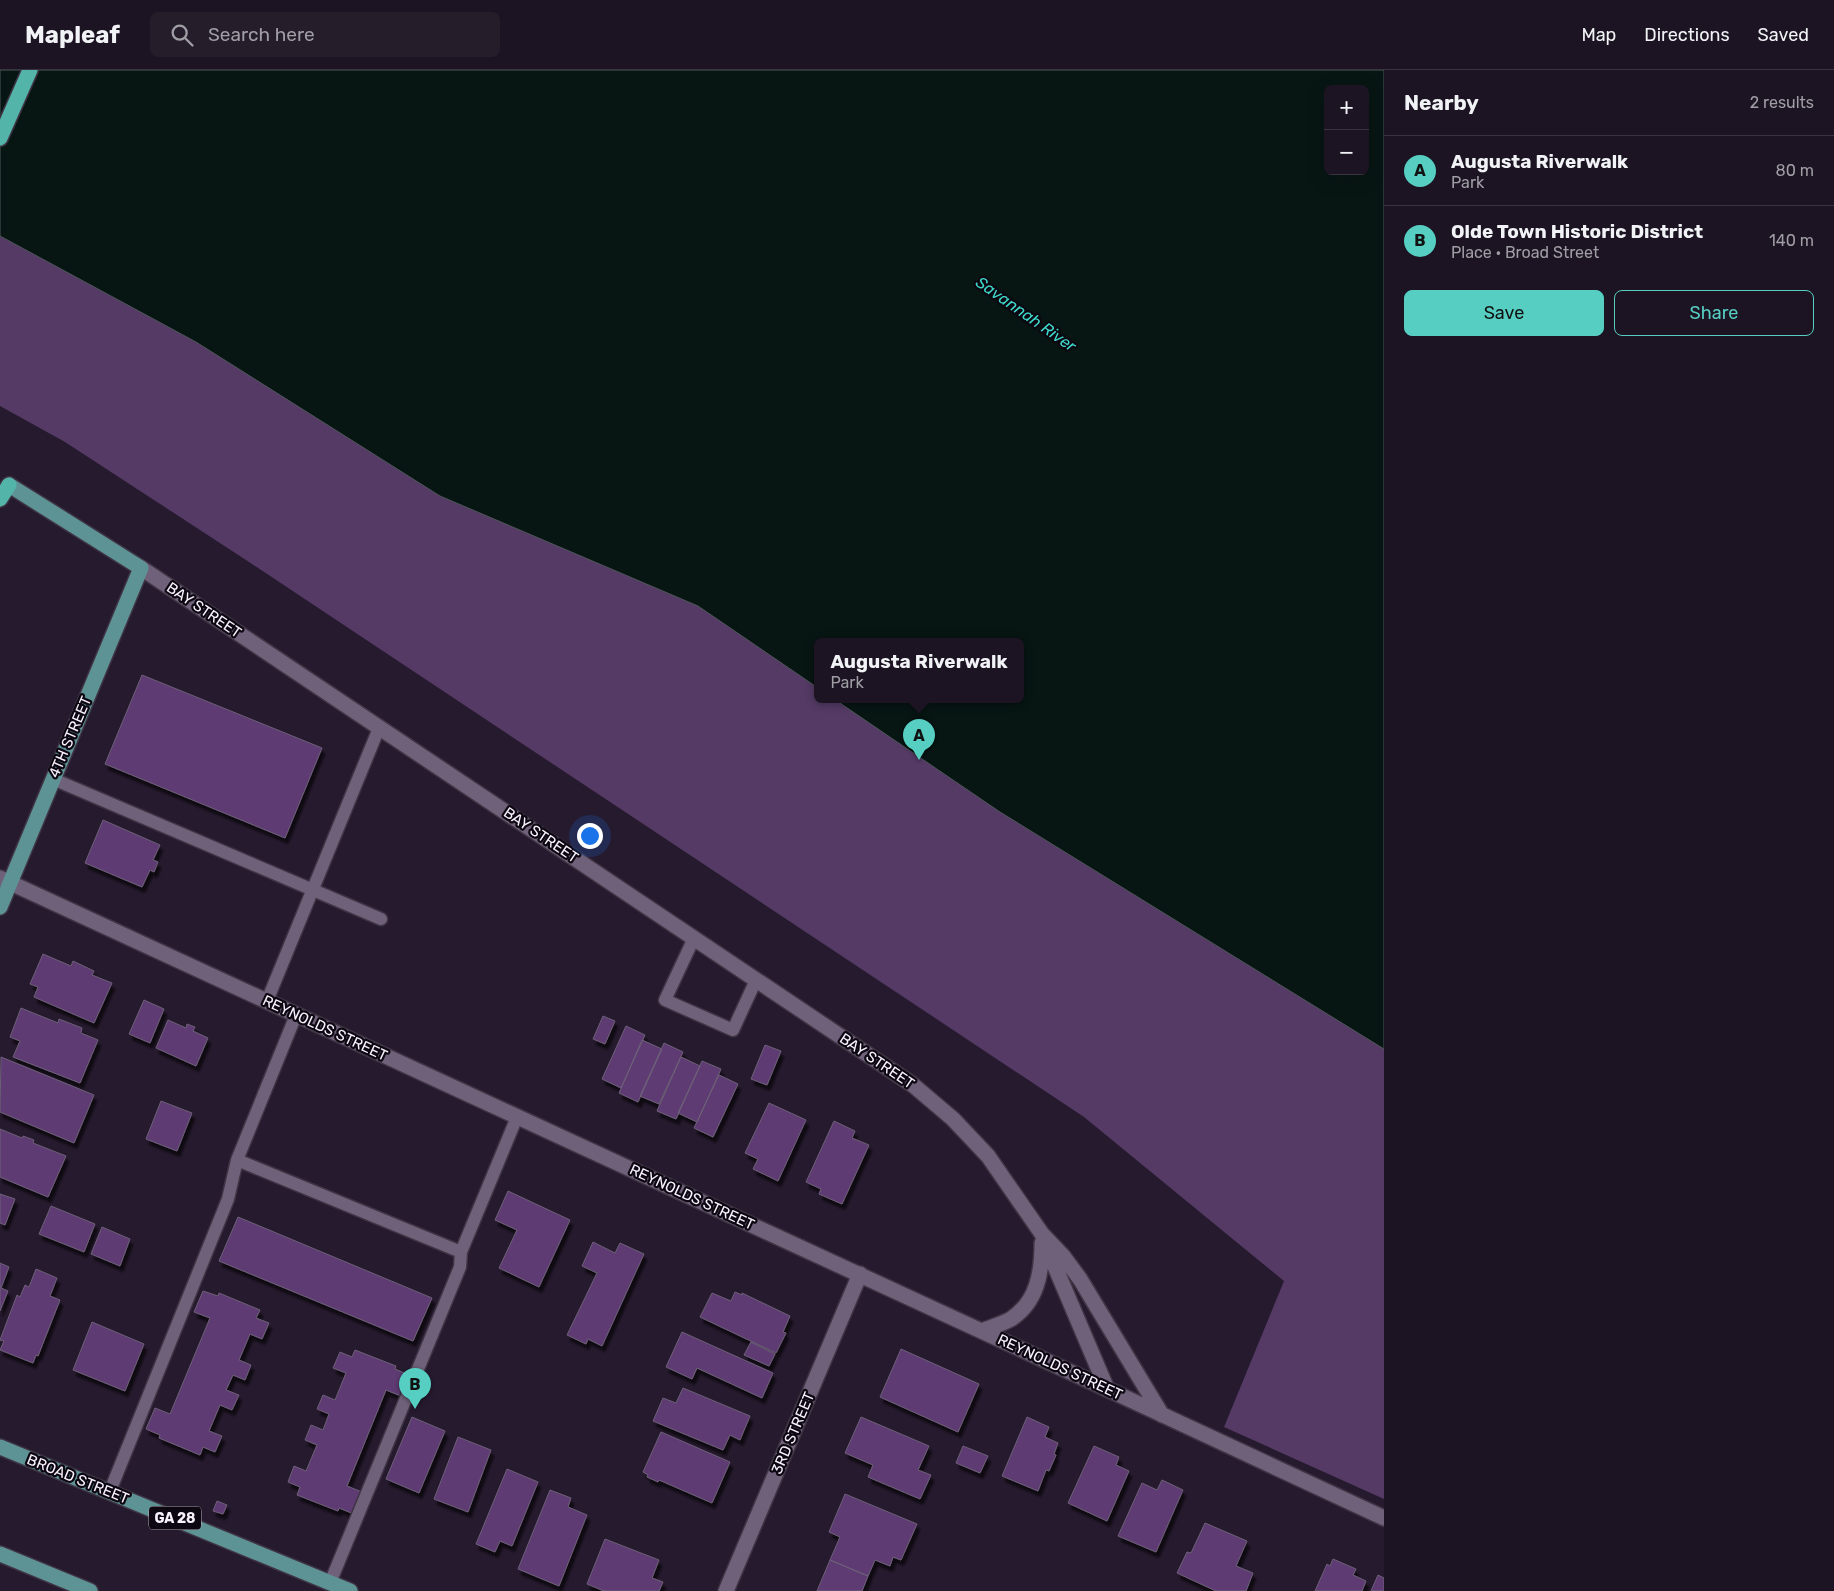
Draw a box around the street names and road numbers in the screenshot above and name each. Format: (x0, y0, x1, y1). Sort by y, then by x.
street label: BAY STREET (163, 578, 245, 642)
street label: 4TH STREET (45, 693, 95, 780)
street label: BAY STREET (500, 803, 582, 867)
street label: REYNOLDS STREET (260, 991, 391, 1065)
street label: BAY STREET (836, 1029, 918, 1093)
street label: REYNOLDS STREET (627, 1160, 758, 1234)
street label: REYNOLDS STREET (995, 1330, 1126, 1404)
street label: 3RD STREET (768, 1389, 818, 1477)
street label: BROAD STREET (24, 1450, 132, 1508)
road number: GA 28 (149, 1506, 201, 1530)

